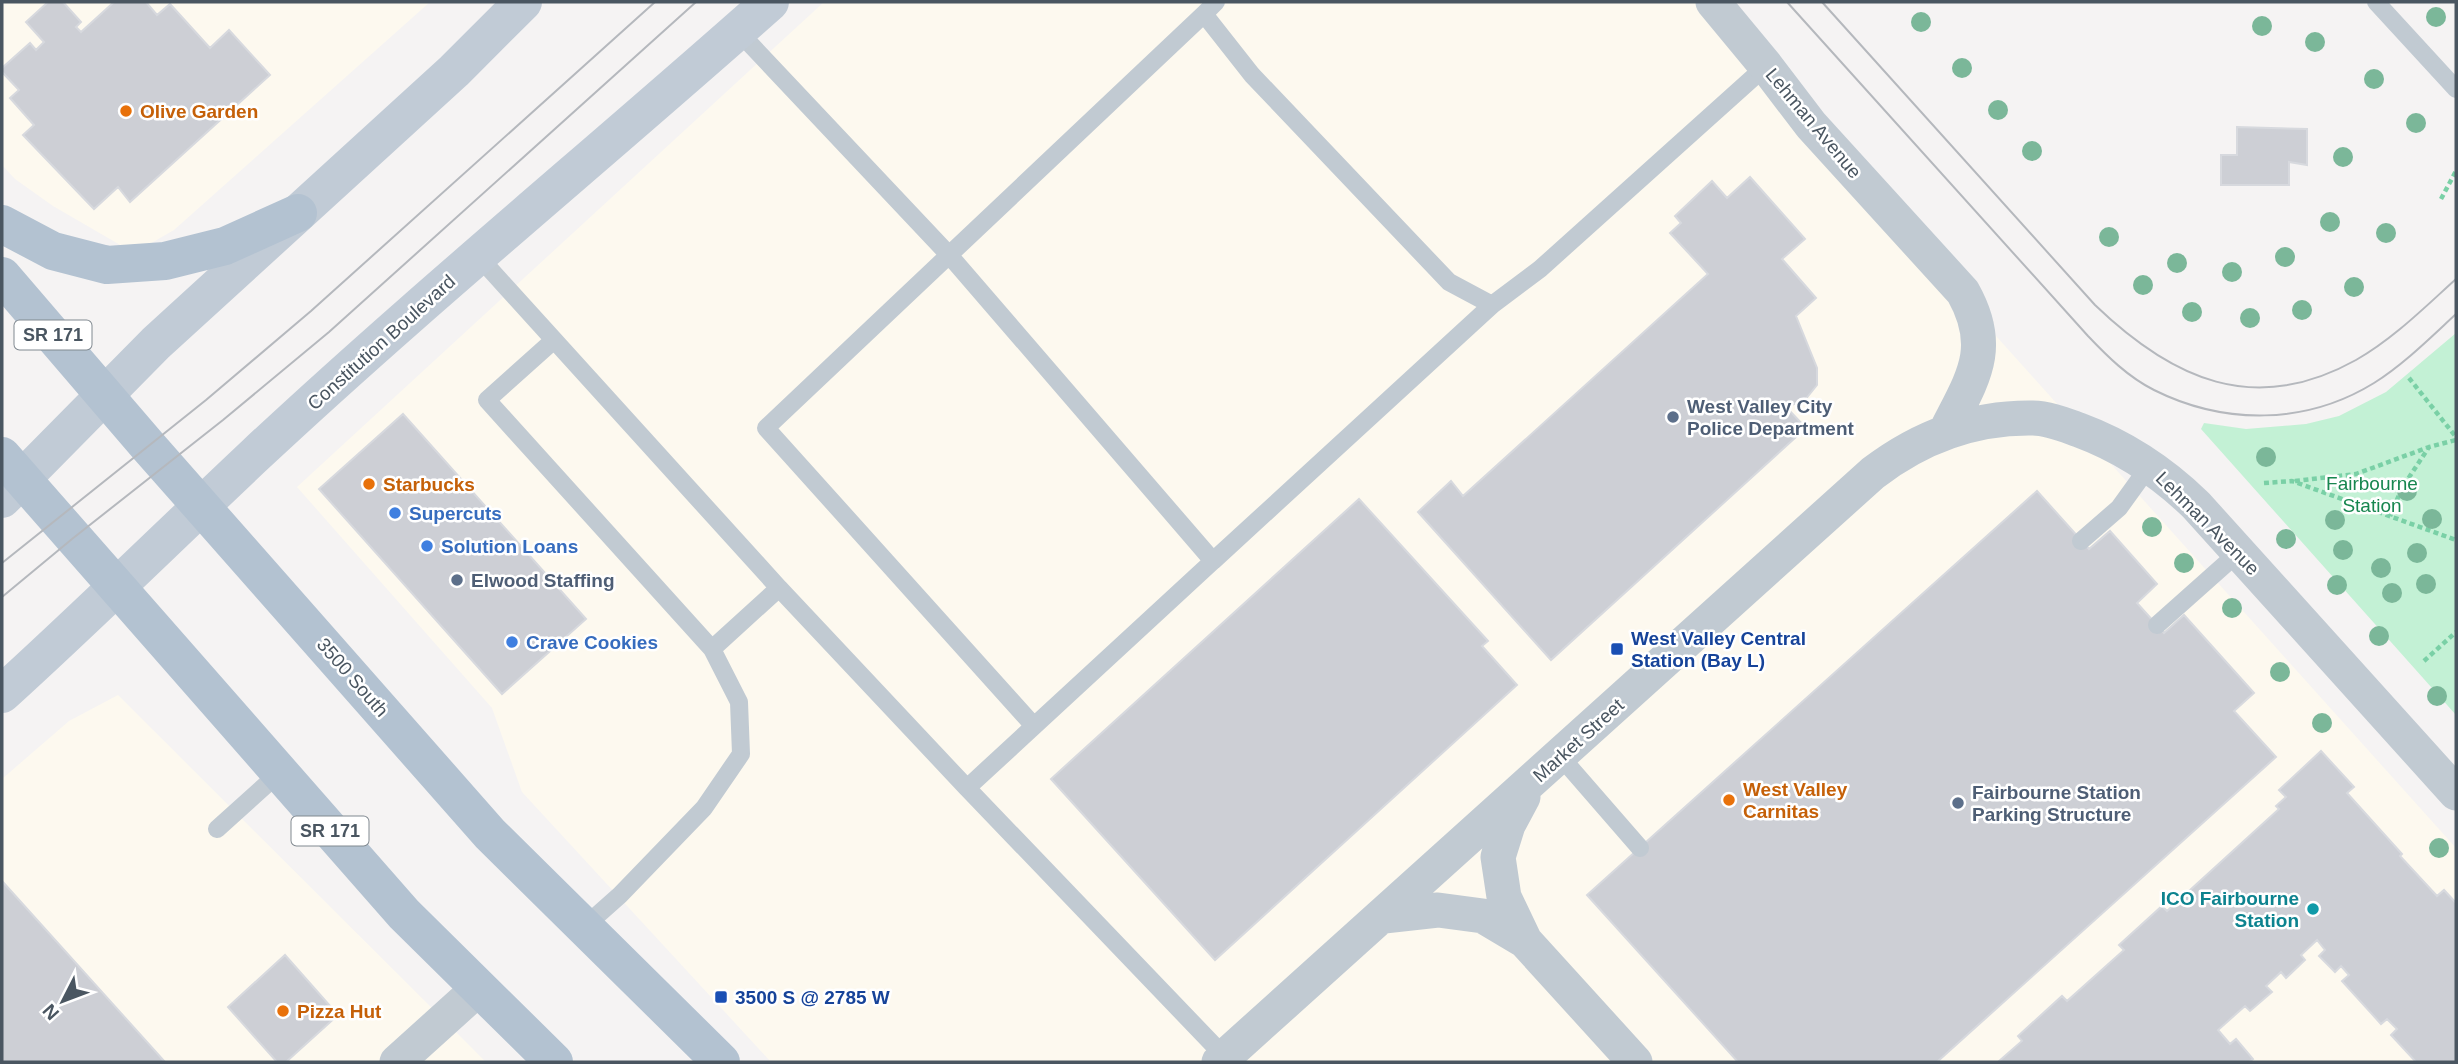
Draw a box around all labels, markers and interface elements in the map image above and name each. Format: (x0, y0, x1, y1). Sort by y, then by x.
street label: Lehman Avenue (1762, 64, 1866, 183)
place label: Olive Garden (140, 101, 258, 122)
marker: Olive Garden (118, 103, 134, 119)
street label: Constitution Boulevard (303, 271, 459, 414)
road number: SR 171 (14, 320, 92, 349)
place label: West Valley City Police Department (1687, 396, 1854, 439)
marker: West Valley City Police Department (1665, 409, 1681, 425)
street label: Lehman Avenue (2152, 467, 2264, 579)
park label: Fairbourne Station (2326, 473, 2418, 516)
place label: Starbucks (383, 474, 475, 495)
marker: Starbucks (361, 476, 377, 492)
place label: Supercuts (409, 503, 502, 524)
marker: Supercuts (387, 505, 403, 521)
place label: Solution Loans (441, 536, 578, 557)
marker: Solution Loans (419, 538, 435, 554)
place label: Elwood Staffing (471, 570, 615, 591)
marker: Elwood Staffing (449, 572, 465, 588)
place label: West Valley Central Station (Bay L) (1631, 628, 1806, 671)
place label: Crave Cookies (526, 632, 658, 653)
street label: 3500 South (313, 634, 392, 721)
marker: Crave Cookies (504, 634, 520, 650)
marker: West Valley Central Station (Bay L) (1609, 641, 1625, 657)
street label: Market Street (1529, 694, 1628, 786)
place label: West Valley Carnitas (1743, 779, 1848, 822)
place label: Fairbourne Station Parking Structure (1972, 782, 2141, 825)
marker: West Valley Carnitas (1721, 792, 1737, 808)
marker: Fairbourne Station Parking Structure (1950, 795, 1966, 811)
road number: SR 171 (292, 816, 368, 846)
place label: ICO Fairbourne Station (2161, 888, 2299, 931)
marker: ICO Fairbourne Station (2305, 901, 2321, 917)
north arrow (28, 966, 98, 1036)
place label: 3500 S @ 2785 W (735, 987, 890, 1008)
marker: 3500 S @ 2785 W (713, 989, 729, 1005)
text: N (38, 1000, 63, 1024)
place label: Pizza Hut (297, 1001, 382, 1022)
marker: Pizza Hut (275, 1003, 291, 1019)

